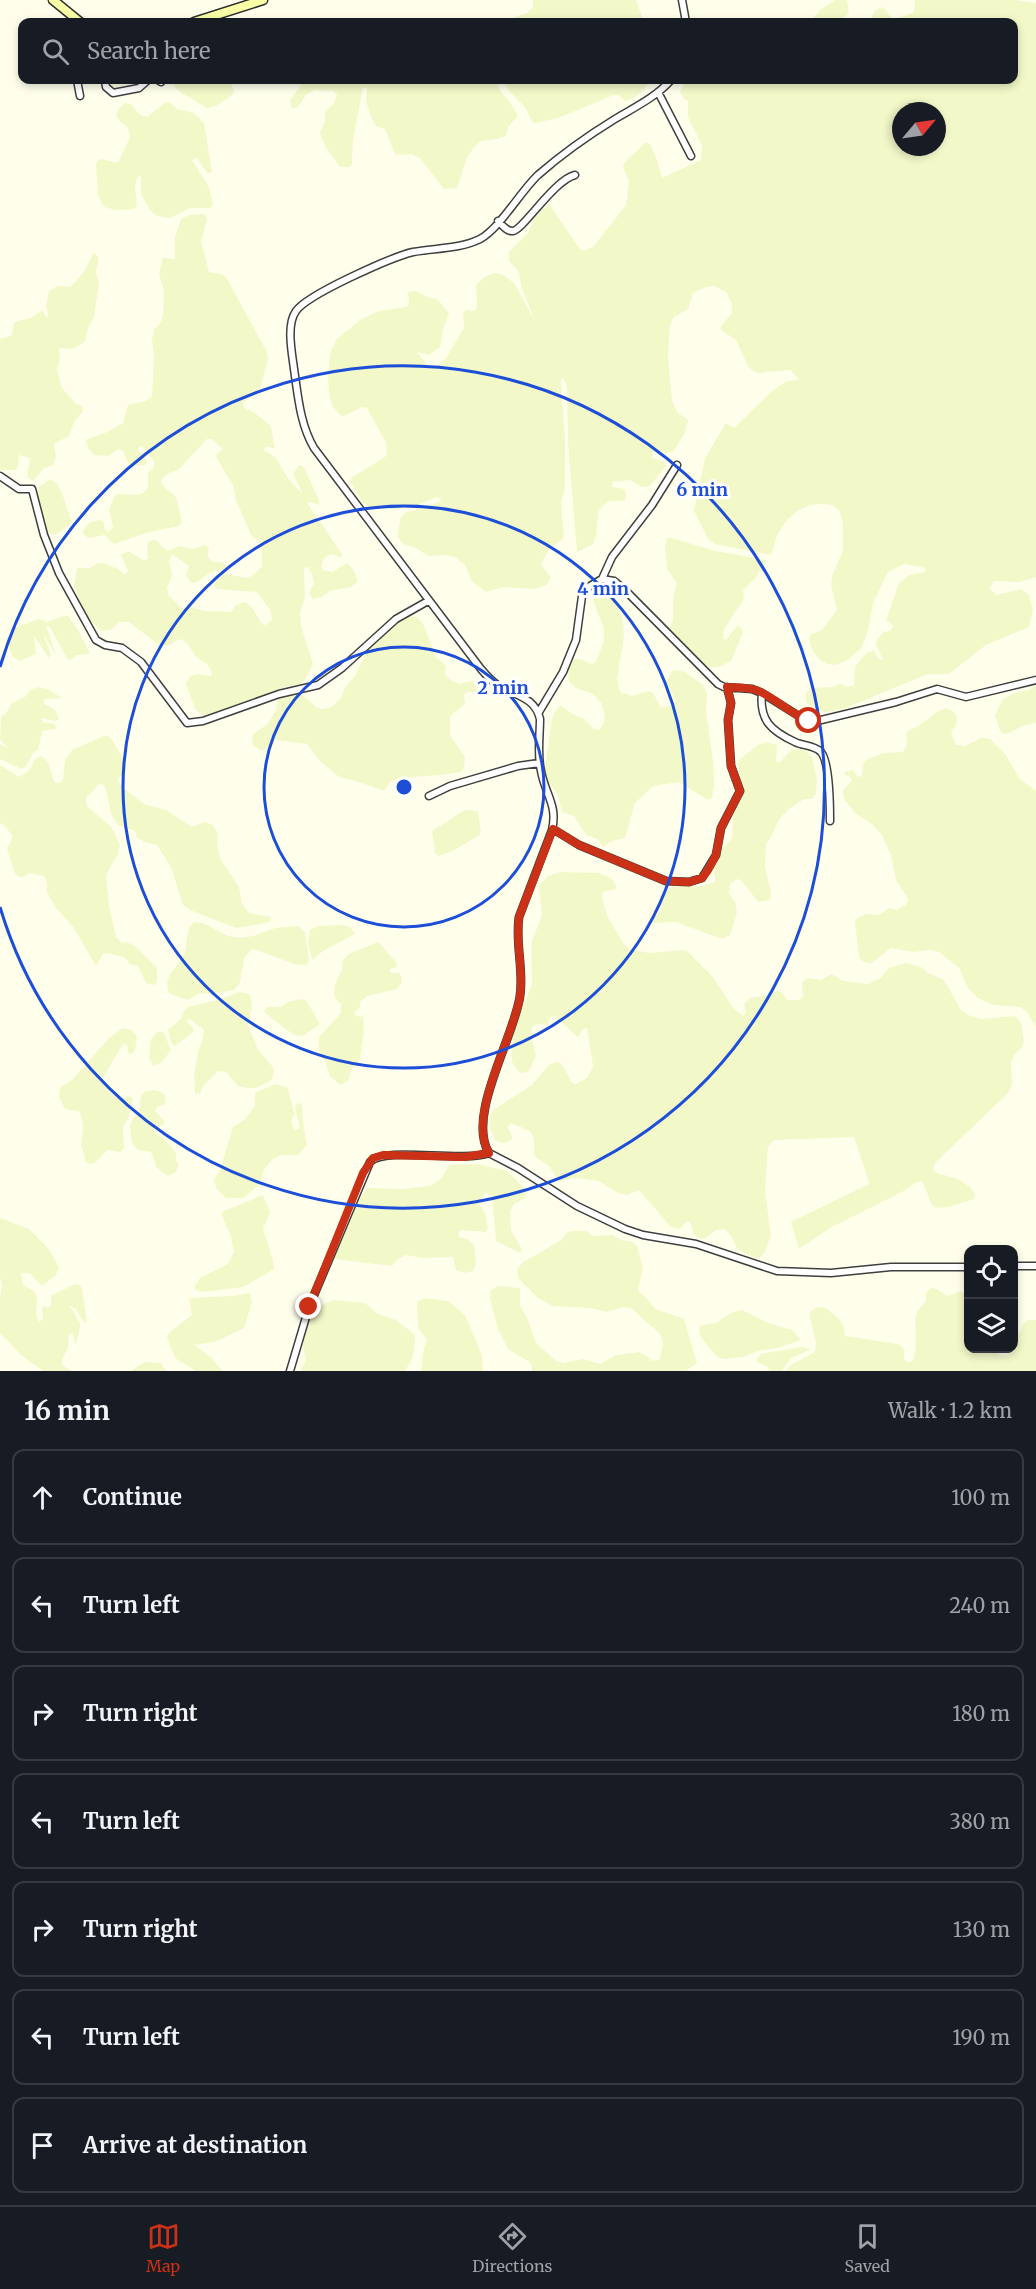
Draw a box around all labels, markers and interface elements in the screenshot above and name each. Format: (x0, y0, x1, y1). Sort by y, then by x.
search box (18, 18, 1018, 84)
icon: search (39, 35, 72, 68)
text: Search here (87, 37, 210, 65)
north arrow (892, 102, 946, 156)
text: 6 min (676, 478, 728, 501)
text: 4 min (577, 577, 629, 600)
text: 2 min (477, 676, 529, 699)
route start (795, 707, 821, 733)
centre of rings (394, 777, 414, 797)
map controls (964, 1245, 1018, 1353)
button: locate (964, 1245, 1018, 1299)
route end (295, 1293, 321, 1319)
button: layers (964, 1299, 1018, 1353)
text: 16 min (24, 1394, 110, 1427)
text: Walk · 1.2 km (888, 1398, 1012, 1423)
icon: ahead (26, 1481, 59, 1514)
text: Continue (83, 1483, 182, 1511)
text: 100 m (951, 1485, 1010, 1510)
icon: left (26, 1589, 59, 1622)
text: Turn left (83, 1591, 180, 1619)
text: 240 m (949, 1593, 1010, 1618)
icon: right (26, 1697, 59, 1730)
text: Turn right (83, 1699, 197, 1727)
text: 180 m (952, 1701, 1010, 1726)
icon: left (26, 1805, 59, 1838)
text: Turn left (83, 1807, 180, 1835)
text: 380 m (949, 1809, 1010, 1834)
icon: right (26, 1913, 59, 1946)
text: Turn right (83, 1915, 197, 1943)
text: 130 m (953, 1917, 1010, 1942)
icon: left (26, 2021, 59, 2054)
text: Turn left (83, 2023, 180, 2051)
text: 190 m (952, 2025, 1010, 2050)
icon: arrive (26, 2129, 59, 2162)
text: Arrive at destination (83, 2131, 307, 2159)
tab: Map (146, 2220, 180, 2276)
tab: Directions (472, 2220, 552, 2276)
tab: Saved (845, 2220, 890, 2276)

